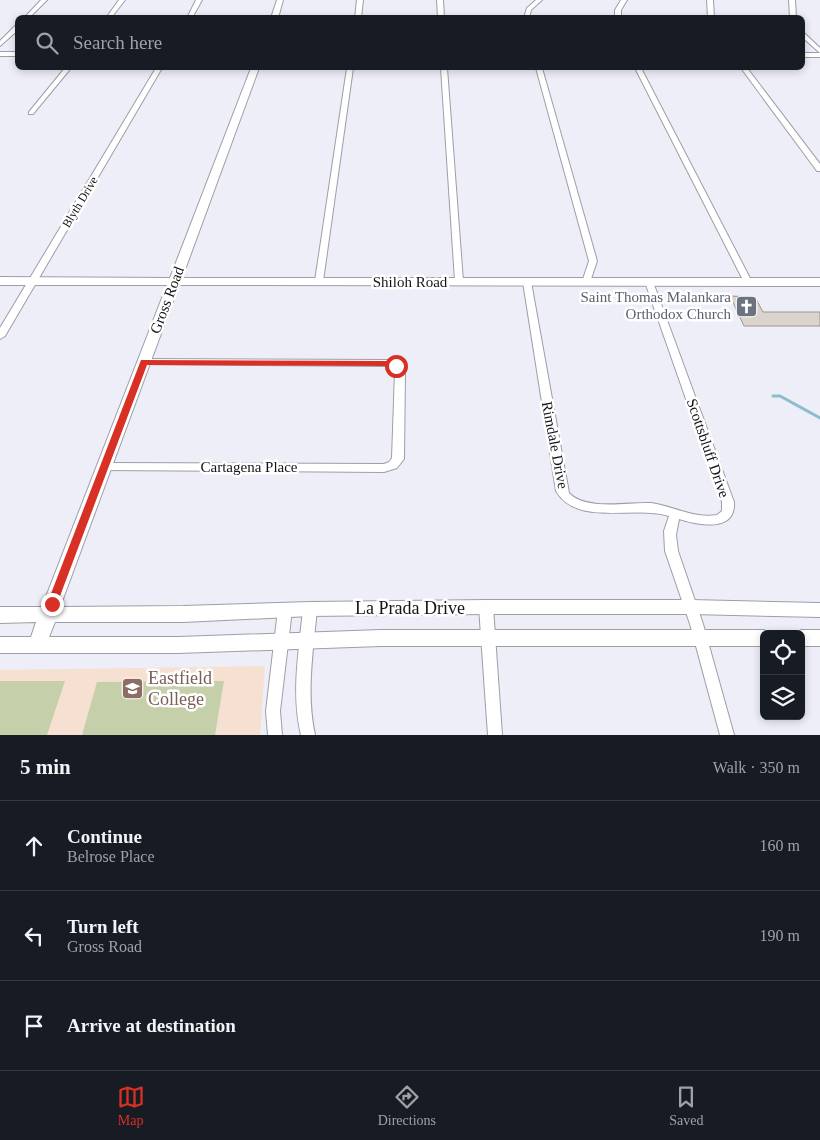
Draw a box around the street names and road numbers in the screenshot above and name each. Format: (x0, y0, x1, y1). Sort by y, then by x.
street label: Blyth Drive (59, 174, 101, 230)
street label: Gross Road (147, 264, 187, 336)
street label: Shiloh Road (373, 274, 448, 290)
street label: Scottsbluff Drive (684, 396, 733, 500)
street label: Rimdale Drive (539, 400, 571, 490)
street label: Cartagena Place (200, 459, 298, 475)
street label: La Prada Drive (355, 598, 465, 618)

